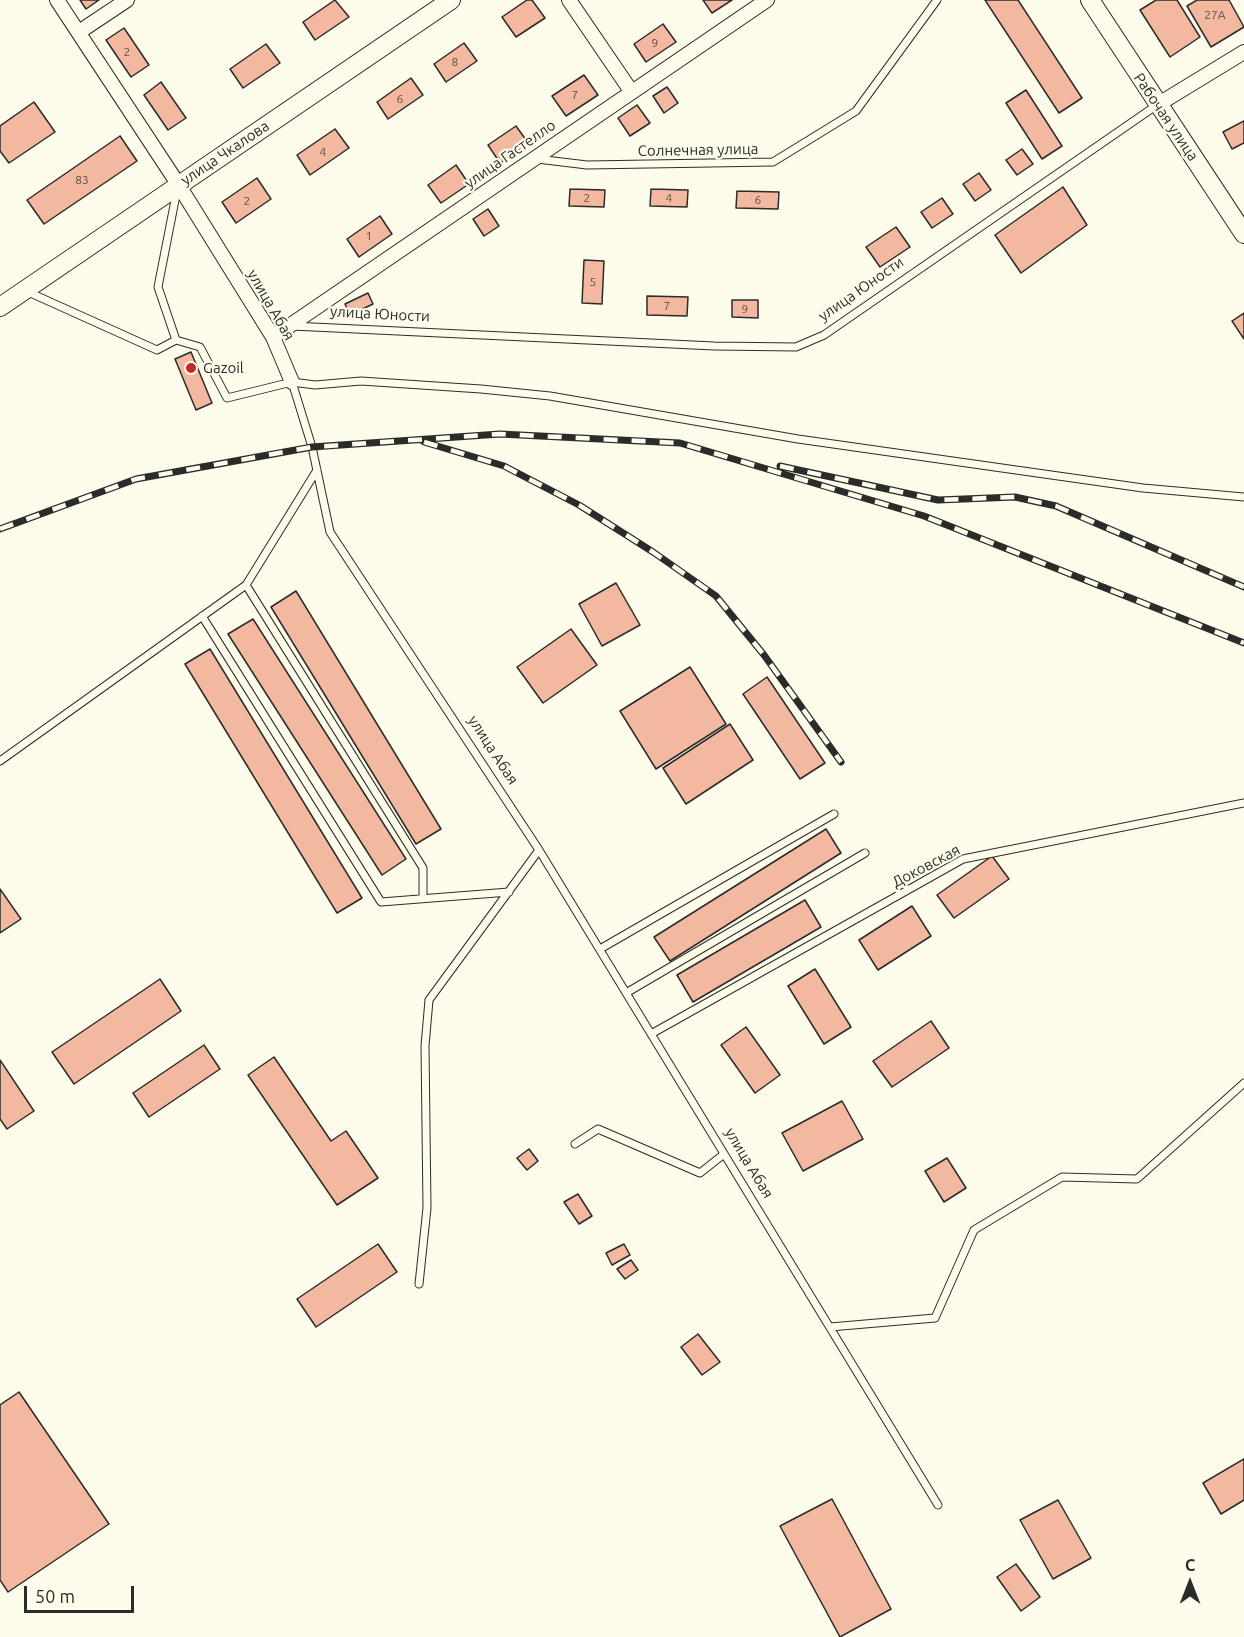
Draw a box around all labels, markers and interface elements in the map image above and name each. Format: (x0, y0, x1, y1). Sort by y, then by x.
house number: 27А (1204, 8, 1226, 22)
house number: 9 (652, 36, 658, 50)
house number: 2 (124, 45, 130, 59)
house number: 8 (452, 55, 458, 69)
street label: Рабочая улица (1130, 70, 1202, 164)
house number: 7 (572, 88, 578, 102)
house number: 6 (397, 92, 403, 106)
street label: улица Гастелло (461, 116, 559, 192)
street label: улица Чкалова (177, 117, 273, 189)
street label: Солнечная улица (638, 140, 758, 160)
house number: 4 (320, 145, 326, 159)
house number: 83 (75, 173, 89, 187)
house number: 2 (584, 191, 590, 205)
house number: 4 (666, 191, 672, 205)
house number: 6 (755, 193, 761, 207)
house number: 2 (244, 194, 250, 208)
house number: 1 (366, 229, 372, 243)
street label: улица Юности (815, 253, 907, 325)
street label: улица Абая (244, 266, 298, 344)
house number: 5 (590, 275, 596, 289)
house number: 7 (664, 299, 670, 313)
street label: улица Юности (330, 302, 430, 326)
house number: 9 (742, 302, 748, 316)
place label: Gazoil (203, 359, 244, 377)
marker: Gazoil (184, 361, 198, 375)
street label: улица Абая (464, 712, 522, 788)
street label: Доковская (889, 841, 963, 891)
street label: улица Абая (721, 1125, 777, 1201)
north arrow (1160, 1553, 1220, 1613)
text: С (1185, 1556, 1195, 1574)
scale bar (27, 1574, 136, 1612)
text: 50 m (35, 1586, 75, 1606)

